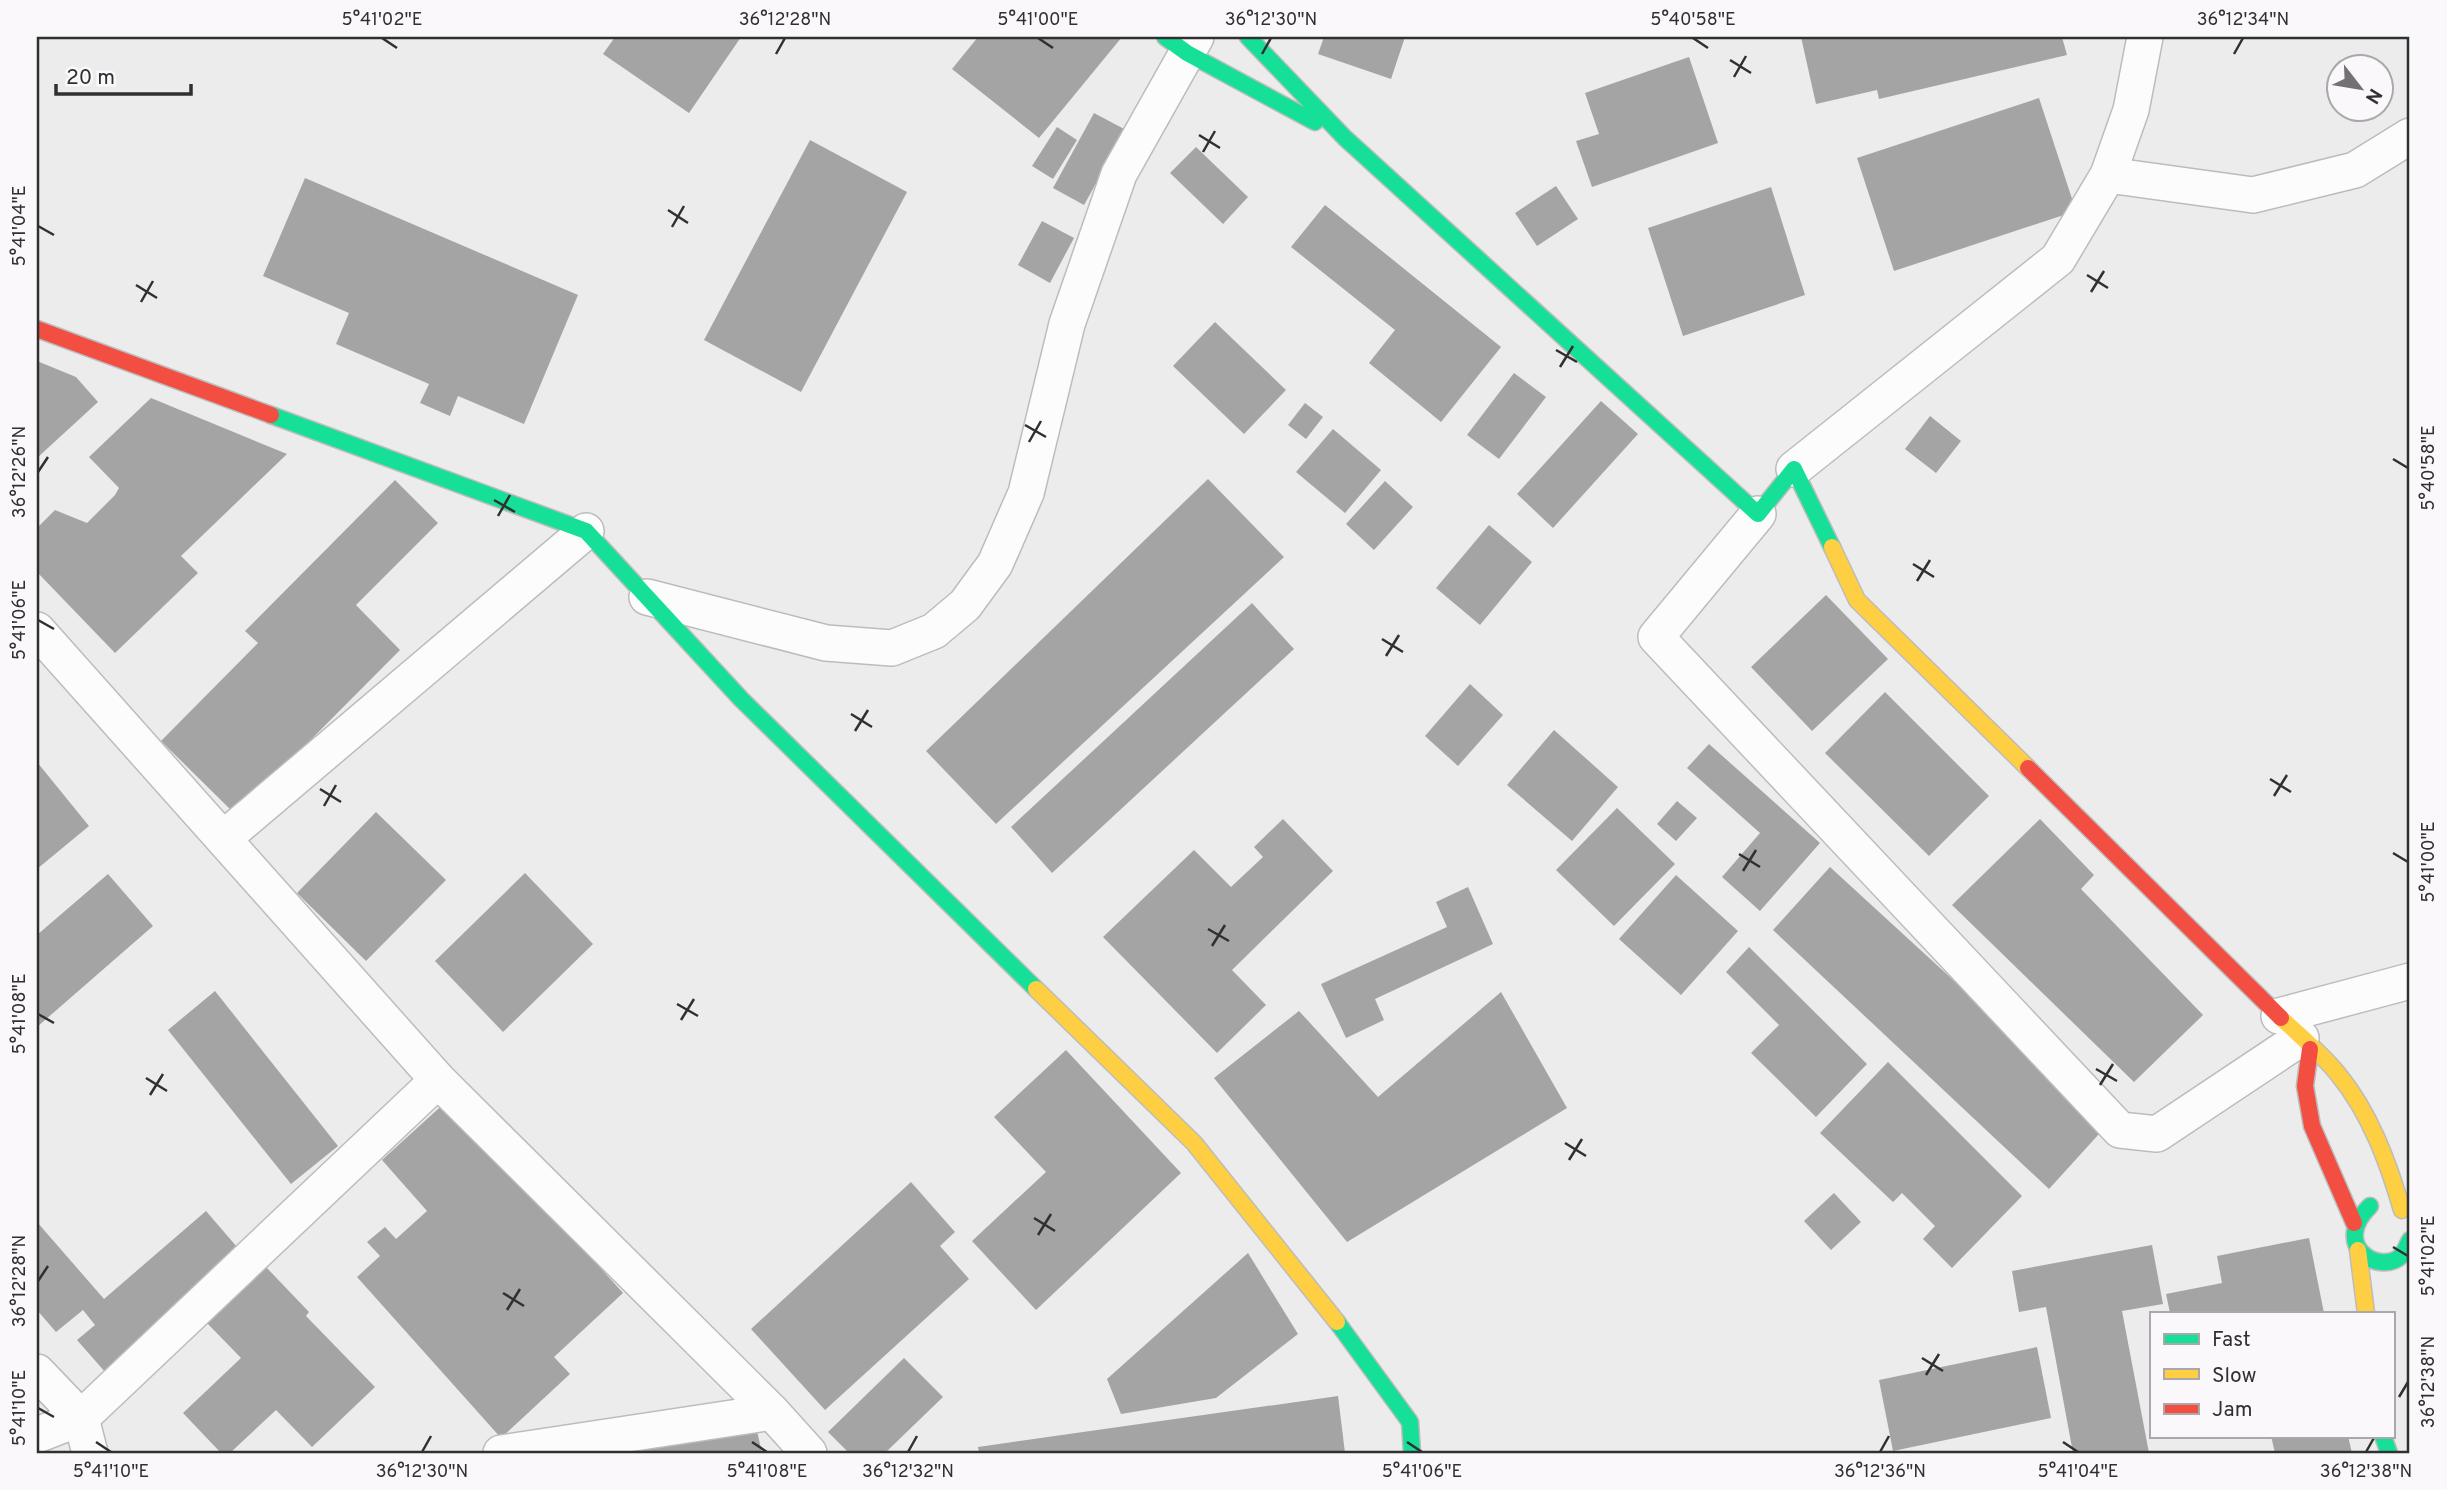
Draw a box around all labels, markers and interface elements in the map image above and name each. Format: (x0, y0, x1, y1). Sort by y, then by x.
text: 5°41'02"E (342, 9, 422, 32)
text: 36°12'28"N (739, 9, 831, 32)
text: 5°41'00"E (997, 9, 1079, 32)
text: 36°12'30"N (1225, 9, 1317, 32)
text: 5°40'58"E (1650, 9, 1736, 32)
text: 36°12'34"N (2197, 9, 2289, 32)
scale bar (56, 52, 191, 96)
north arrow (2324, 52, 2394, 122)
text: 20 m (66, 65, 115, 92)
text: N (2359, 84, 2387, 108)
text: 5°41'04"E (9, 185, 32, 267)
text: 5°40'58"E (2418, 425, 2441, 511)
text: 36°12'26"N (9, 426, 32, 518)
text: 5°41'06"E (9, 580, 32, 660)
text: 5°41'00"E (2418, 821, 2441, 903)
text: 5°41'08"E (9, 974, 32, 1054)
text: 5°41'02"E (2418, 1216, 2441, 1296)
text: 36°12'28"N (9, 1235, 32, 1327)
legend (2150, 1312, 2394, 1438)
text: Fast (2212, 1327, 2251, 1354)
text: 36°12'38"N (2418, 1336, 2441, 1428)
text: Slow (2212, 1363, 2257, 1390)
text: 5°41'10"E (9, 1370, 32, 1446)
text: Jam (2212, 1397, 2253, 1424)
text: 5°41'10"E (73, 1461, 149, 1484)
text: 36°12'30"N (376, 1461, 468, 1484)
text: 5°41'08"E (727, 1461, 807, 1484)
text: 36°12'32"N (862, 1461, 954, 1484)
text: 5°41'06"E (1382, 1461, 1462, 1484)
text: 36°12'36"N (1834, 1461, 1926, 1484)
text: 5°41'04"E (2037, 1461, 2119, 1484)
text: 36°12'38"N (2320, 1461, 2412, 1484)

